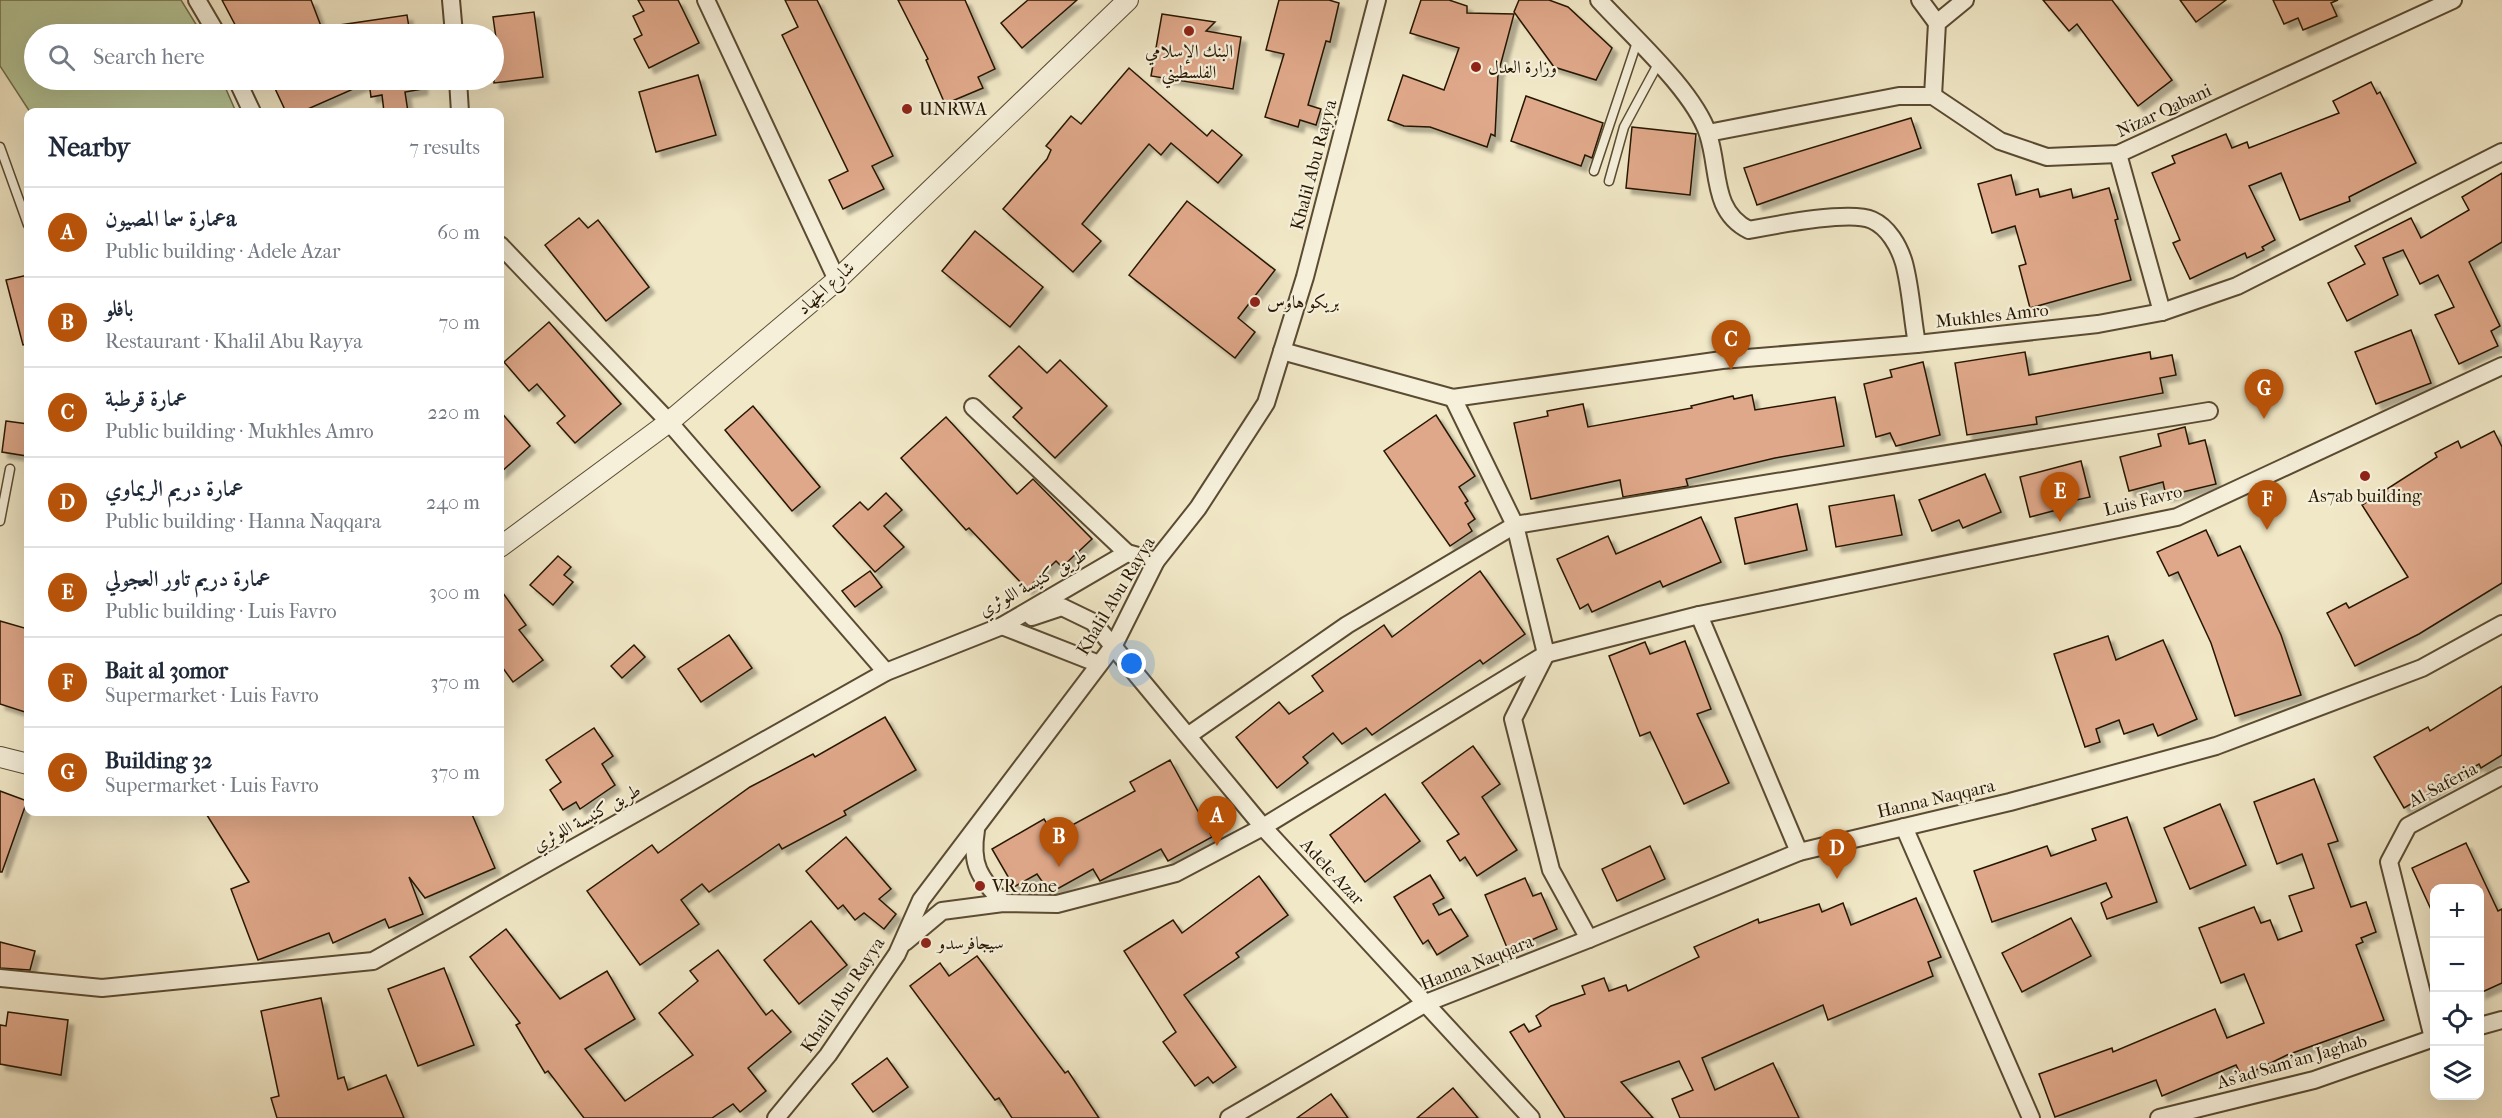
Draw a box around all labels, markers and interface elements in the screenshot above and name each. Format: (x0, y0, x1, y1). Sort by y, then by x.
search box (24, 24, 504, 90)
marker: البنك الإسلامي الفلسطيني (1182, 24, 1196, 38)
icon: search (45, 41, 78, 74)
place label: البنك الإسلامي الفلسطيني (1145, 41, 1233, 89)
text: Search here (93, 44, 205, 70)
place label: وزارة العدل (1488, 57, 1557, 78)
marker: وزارة العدل (1469, 60, 1483, 74)
street label: Nizar Qabani (2113, 80, 2215, 142)
street label: Khalil Abu Rayya (1286, 97, 1342, 233)
place label: UNRWA (919, 99, 987, 120)
marker: UNRWA (900, 102, 914, 116)
text: Nearby (48, 132, 130, 163)
text: 7 results (409, 136, 480, 159)
text: عمارة سما المصيونa (105, 206, 237, 232)
text: A (61, 221, 74, 244)
text: 60 m (437, 221, 480, 244)
text: Public building · Adele Azar (105, 240, 340, 263)
street label: شارع الجهاد (793, 257, 862, 322)
place label: بريكو هاوس (1267, 292, 1339, 313)
marker: بريكو هاوس (1248, 295, 1262, 309)
text: بافلو (105, 296, 133, 322)
street label: Mukhles Amro (1935, 300, 2049, 332)
text: B (61, 311, 74, 334)
text: 70 m (438, 311, 480, 334)
pin: C (1712, 320, 1750, 370)
text: Restaurant · Khalil Abu Rayya (105, 330, 362, 353)
pin: G (2244, 370, 2284, 419)
text: عمارة قرطبة (105, 386, 187, 412)
text: C (61, 401, 74, 424)
text: 220 m (427, 401, 480, 424)
text: Public building · Mukhles Amro (105, 420, 374, 443)
marker: As7ab building (2358, 469, 2372, 483)
pin: E (2040, 472, 2080, 522)
text: عمارة دريم الريماوي (105, 476, 244, 502)
pin: F (2248, 480, 2286, 530)
street label: Luis Favro (2102, 481, 2184, 521)
place label: As7ab building (2307, 486, 2422, 507)
text: D (60, 491, 75, 514)
text: 240 m (426, 491, 480, 514)
text: Public building · Hanna Naqqara (105, 510, 381, 533)
street label: Khalil Abu Rayya (1072, 532, 1160, 659)
street label: طريق كنيسة اللوثري (975, 545, 1093, 625)
text: عمارة دريم تاور العجولي (105, 566, 270, 592)
text: E (61, 581, 74, 604)
text: 300 m (429, 581, 480, 604)
text: Public building · Luis Favro (105, 600, 337, 623)
your location (1117, 649, 1146, 678)
text: Bait al 3omor (105, 658, 228, 684)
text: F (62, 671, 73, 694)
text: 370 m (430, 671, 480, 694)
text: Supermarket · Luis Favro (105, 684, 319, 707)
text: Building 32 (105, 748, 212, 774)
street label: Al-Saferia (2404, 758, 2482, 812)
text: G (60, 761, 75, 784)
text: 370 m (430, 761, 480, 784)
text: Supermarket · Luis Favro (105, 774, 319, 797)
street label: Hanna Naqqara (1875, 775, 1998, 823)
street label: طريق كنيسة اللوثري (529, 780, 647, 860)
pin: A (1198, 796, 1236, 846)
pin: B (1040, 818, 1078, 867)
pin: D (1818, 830, 1856, 879)
street label: Adele Azar (1295, 834, 1368, 910)
place label: VR zone (991, 876, 1057, 897)
marker: VR zone (973, 879, 987, 893)
map controls (2430, 884, 2484, 1100)
button: + (2430, 884, 2484, 938)
street label: Hanna Naqqara (1417, 931, 1537, 995)
street label: Khalil Abu Rayya (797, 933, 890, 1057)
place label: سيجافرسدو (936, 933, 1004, 955)
marker: سيجافرسدو (919, 936, 933, 950)
button: − (2430, 938, 2484, 992)
button: locate (2430, 992, 2484, 1046)
street label: As'ad Sam'an Jaghab (2214, 1031, 2369, 1094)
button: layers (2430, 1046, 2484, 1100)

